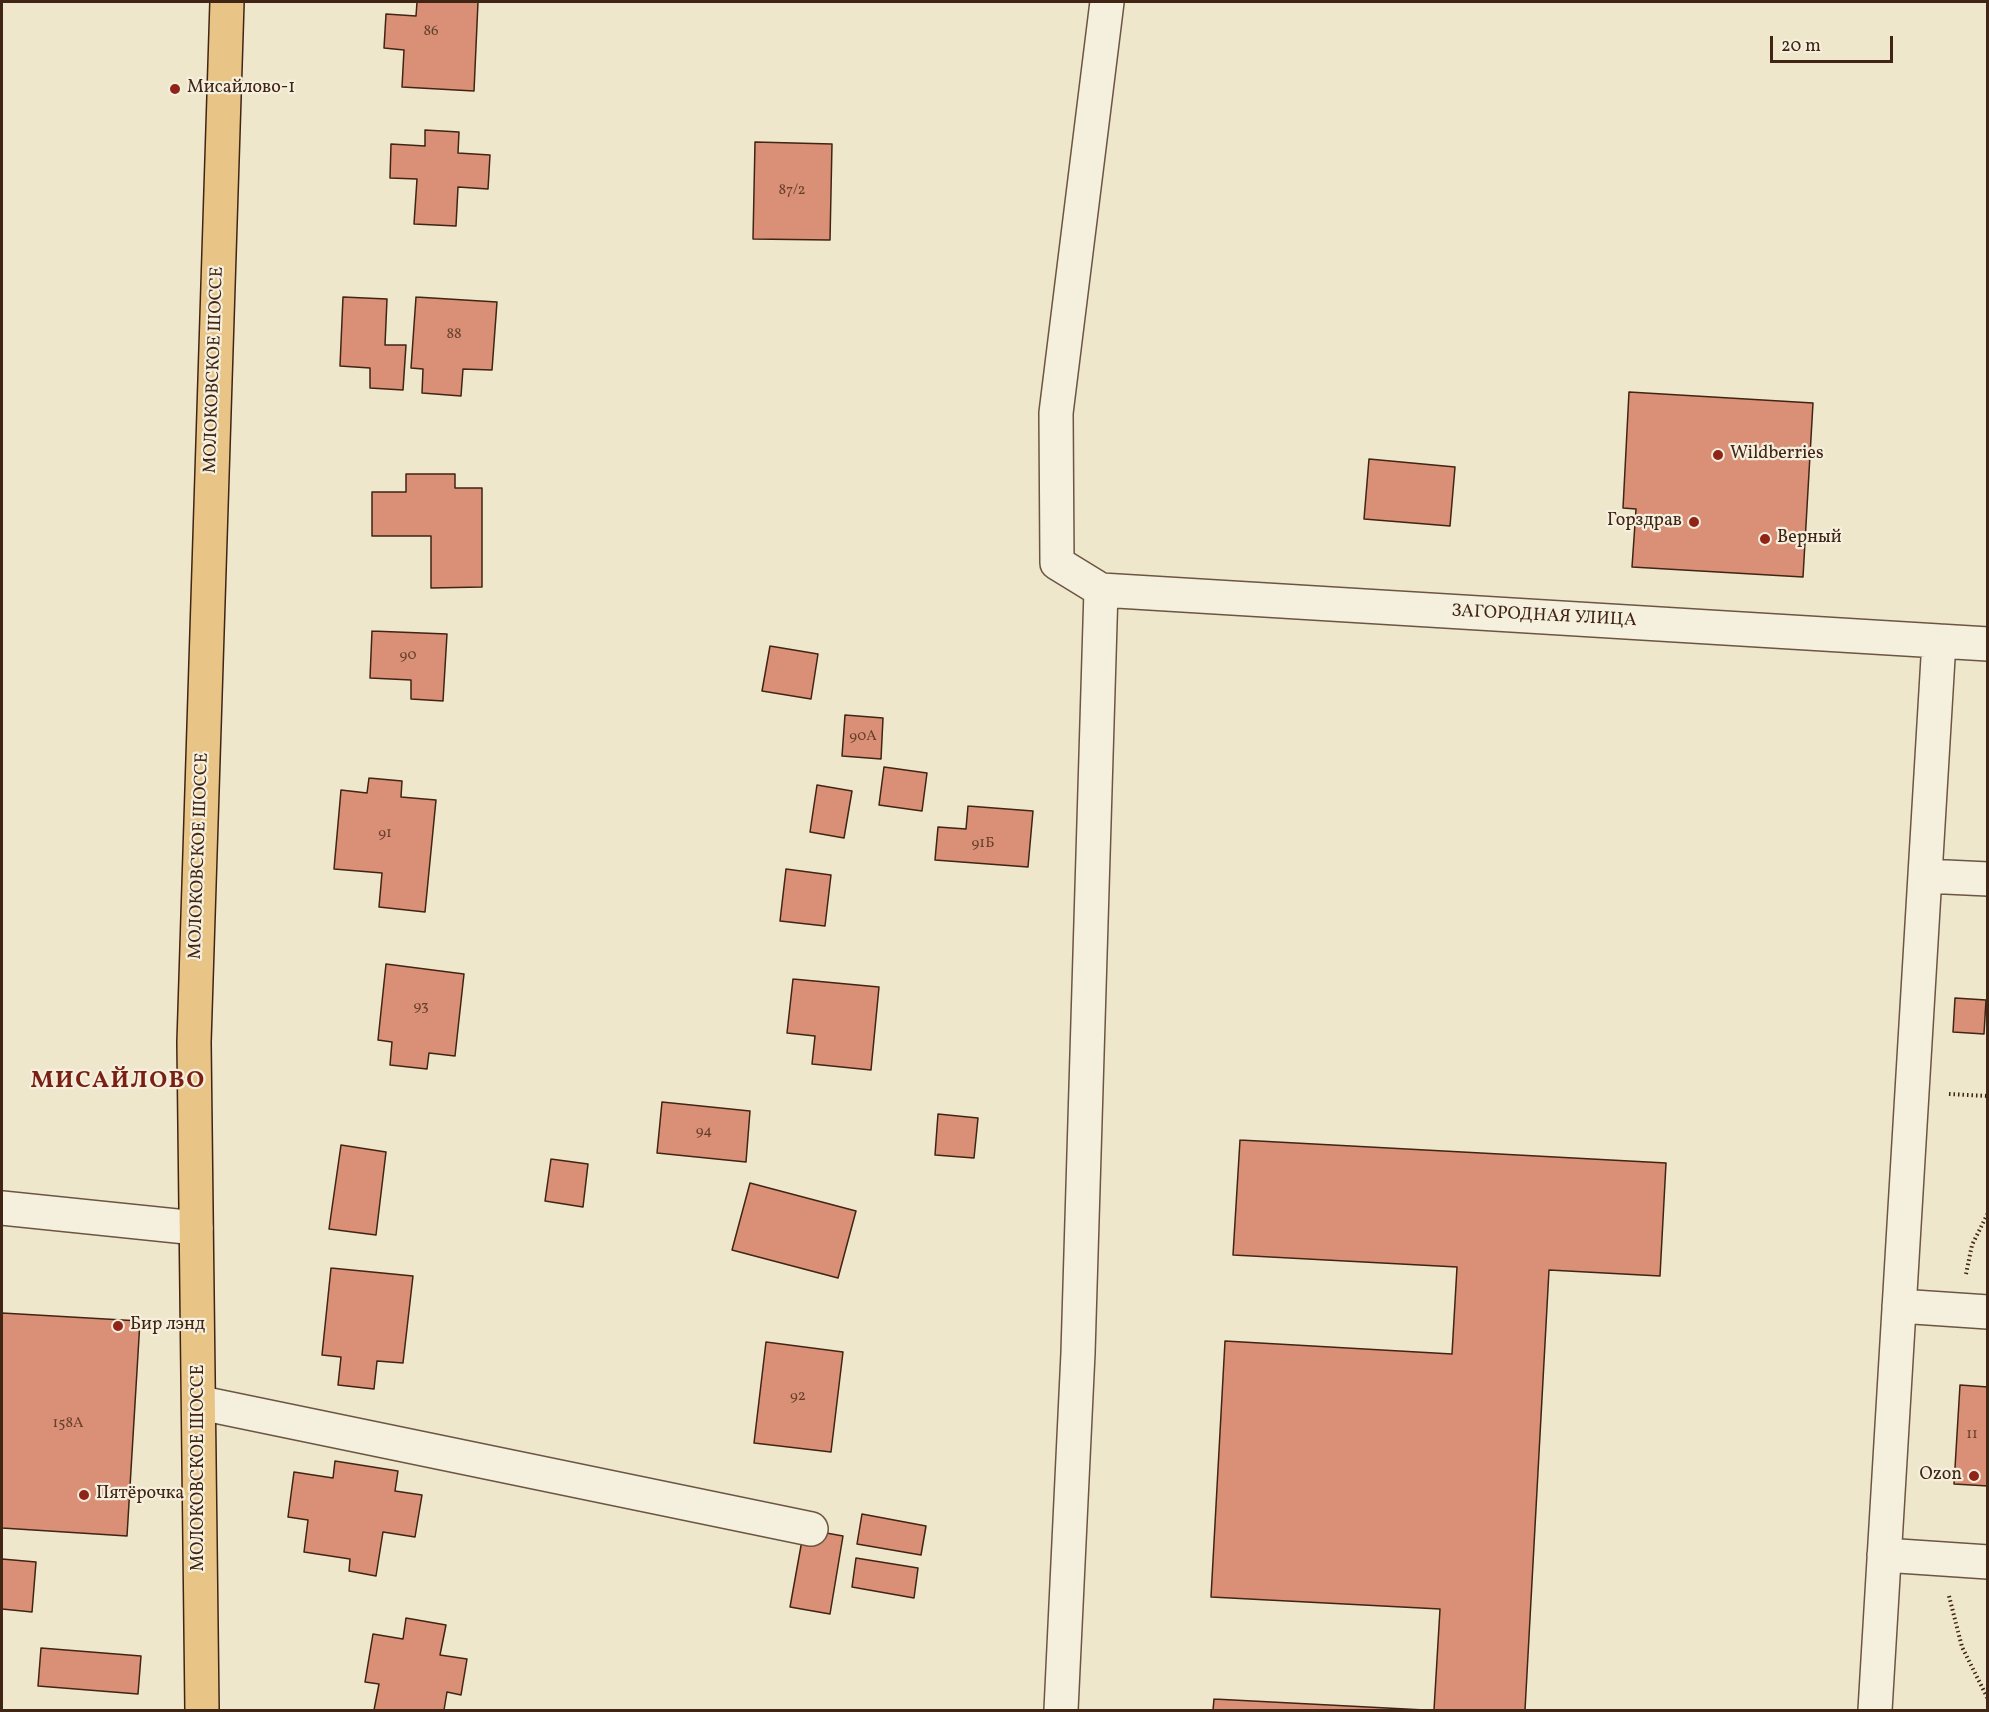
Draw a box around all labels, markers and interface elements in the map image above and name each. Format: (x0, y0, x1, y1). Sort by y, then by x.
house number: 86 (423, 23, 439, 41)
scale bar (1773, 24, 1896, 62)
text: 20 m (1781, 34, 1821, 59)
place label: Мисайлово-1 (187, 78, 295, 100)
marker: Мисайлово-1 (168, 82, 182, 96)
house number: 87/2 (778, 182, 806, 200)
street label: МОЛОКОВСКОЕ ШОССЕ (201, 266, 229, 474)
house number: 88 (446, 326, 462, 344)
place label: Wildberries (1730, 444, 1824, 466)
marker: Wildberries (1711, 448, 1725, 462)
place label: Горздрав (1607, 511, 1682, 533)
marker: Горздрав (1687, 515, 1701, 529)
place label: Верный (1777, 528, 1842, 550)
marker: Верный (1758, 532, 1772, 546)
street label: ЗАГОРОДНАЯ УЛИЦА (1451, 601, 1637, 633)
house number: 90 (399, 647, 417, 665)
house number: 90А (849, 728, 877, 746)
street label: МОЛОКОВСКОЕ ШОССЕ (186, 752, 214, 960)
house number: 91 (378, 825, 392, 843)
house number: 91Б (972, 835, 994, 853)
house number: 93 (413, 998, 429, 1016)
district label: МИСАЙЛОВО (30, 1069, 206, 1097)
house number: 94 (696, 1123, 712, 1141)
place label: Бир лэнд (130, 1315, 205, 1337)
marker: Бир лэнд (111, 1319, 125, 1333)
street label: МОЛОКОВСКОЕ ШОССЕ (189, 1364, 211, 1572)
house number: 92 (790, 1388, 806, 1406)
house number: 158А (52, 1415, 84, 1433)
house number: 11 (1966, 1426, 1978, 1444)
place label: Ozon (1920, 1465, 1962, 1487)
marker: Ozon (1967, 1469, 1981, 1483)
place label: Пятёрочка (96, 1484, 184, 1506)
marker: Пятёрочка (77, 1488, 91, 1502)

